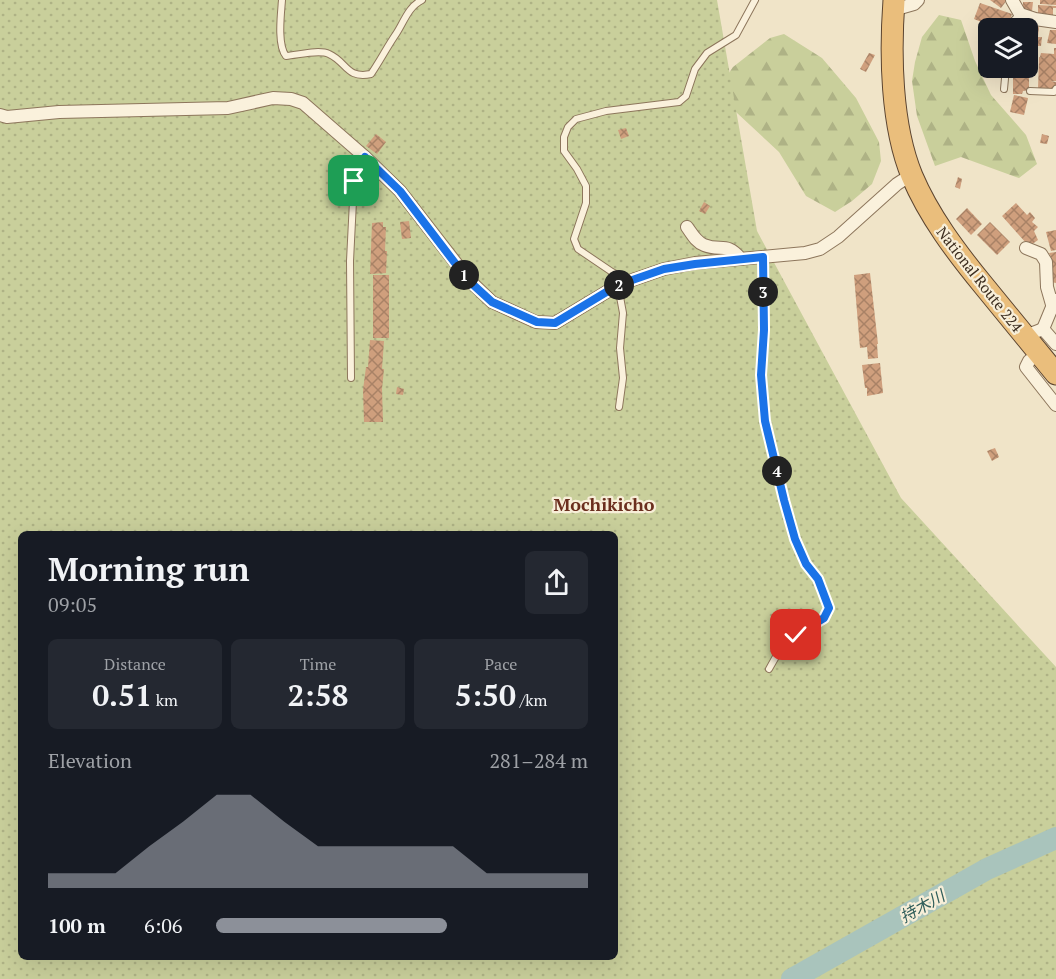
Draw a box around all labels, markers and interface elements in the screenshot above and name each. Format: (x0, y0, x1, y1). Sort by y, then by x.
map controls (978, 18, 1038, 78)
button: layers (978, 18, 1038, 78)
pin (328, 155, 379, 206)
icon: arrive (337, 164, 370, 197)
street label: National Route 224 (933, 222, 1027, 336)
pin: 1 (449, 260, 479, 290)
text: 1 (459, 264, 469, 286)
pin: 2 (604, 270, 634, 300)
text: 2 (614, 274, 624, 296)
pin: 3 (748, 277, 778, 307)
text: 3 (758, 281, 768, 303)
pin: 4 (762, 456, 792, 486)
text: 4 (772, 460, 782, 482)
district label: Mochikicho (553, 492, 655, 516)
text: Morning run (48, 547, 250, 590)
button: share (525, 551, 588, 614)
text: 09:05 (48, 591, 97, 618)
pin (770, 609, 821, 660)
icon: check (779, 618, 812, 651)
text: Distance (104, 653, 166, 675)
text: Time (300, 653, 336, 675)
text: Pace (485, 653, 517, 675)
text: 0.51 (92, 675, 152, 715)
text: 2:58 (287, 675, 349, 715)
text: 5:50 (455, 675, 516, 715)
text: km (152, 689, 178, 711)
text: /km (516, 689, 547, 711)
text: Elevation (48, 747, 132, 774)
text: 281–284 m (489, 747, 588, 774)
water label: 持木川 (896, 884, 950, 927)
text: 100 m (48, 912, 106, 939)
text: 6:06 (144, 912, 183, 939)

